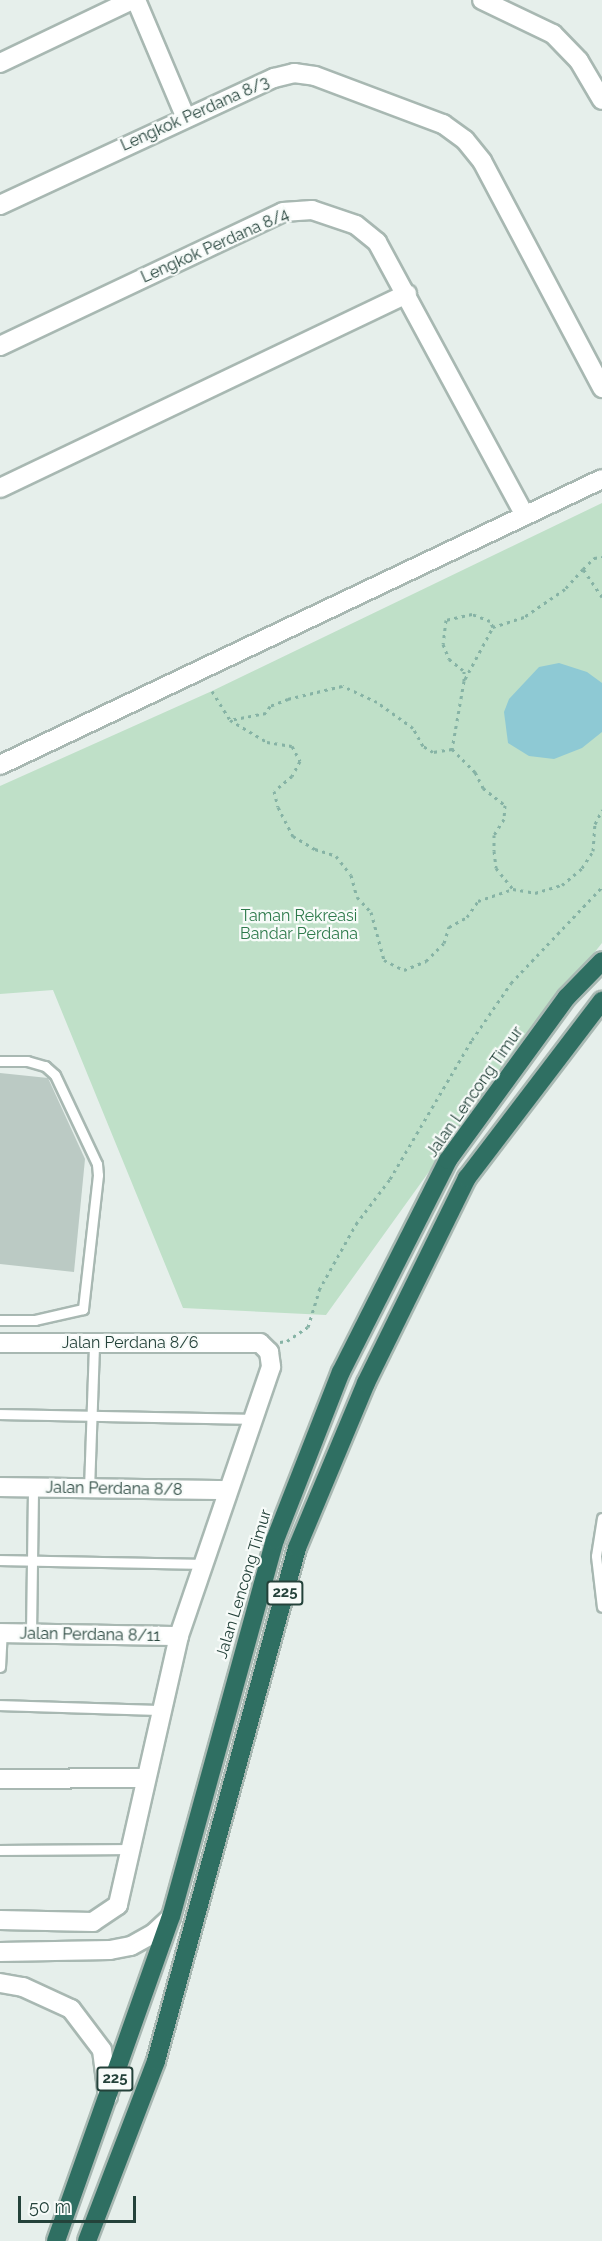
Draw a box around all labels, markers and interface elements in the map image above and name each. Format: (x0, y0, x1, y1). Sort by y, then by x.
street label: Lengkok Perdana 8/3 (118, 73, 272, 155)
street label: Lengkok Perdana 8/4 (138, 205, 292, 287)
park label: Taman Rekreasi Bandar Perdana (240, 906, 358, 944)
street label: Jalan Lencong Timur (423, 1023, 527, 1161)
street label: Jalan Perdana 8/6 (62, 1333, 198, 1353)
street label: Jalan Perdana 8/8 (46, 1478, 182, 1500)
street label: Jalan Lencong Timur (212, 1507, 276, 1661)
road number: 225 (266, 1581, 304, 1605)
street label: Jalan Perdana 8/11 (20, 1624, 160, 1646)
road number: 225 (96, 2067, 134, 2091)
scale bar (21, 2184, 140, 2222)
text: 50 m (29, 2196, 71, 2217)

